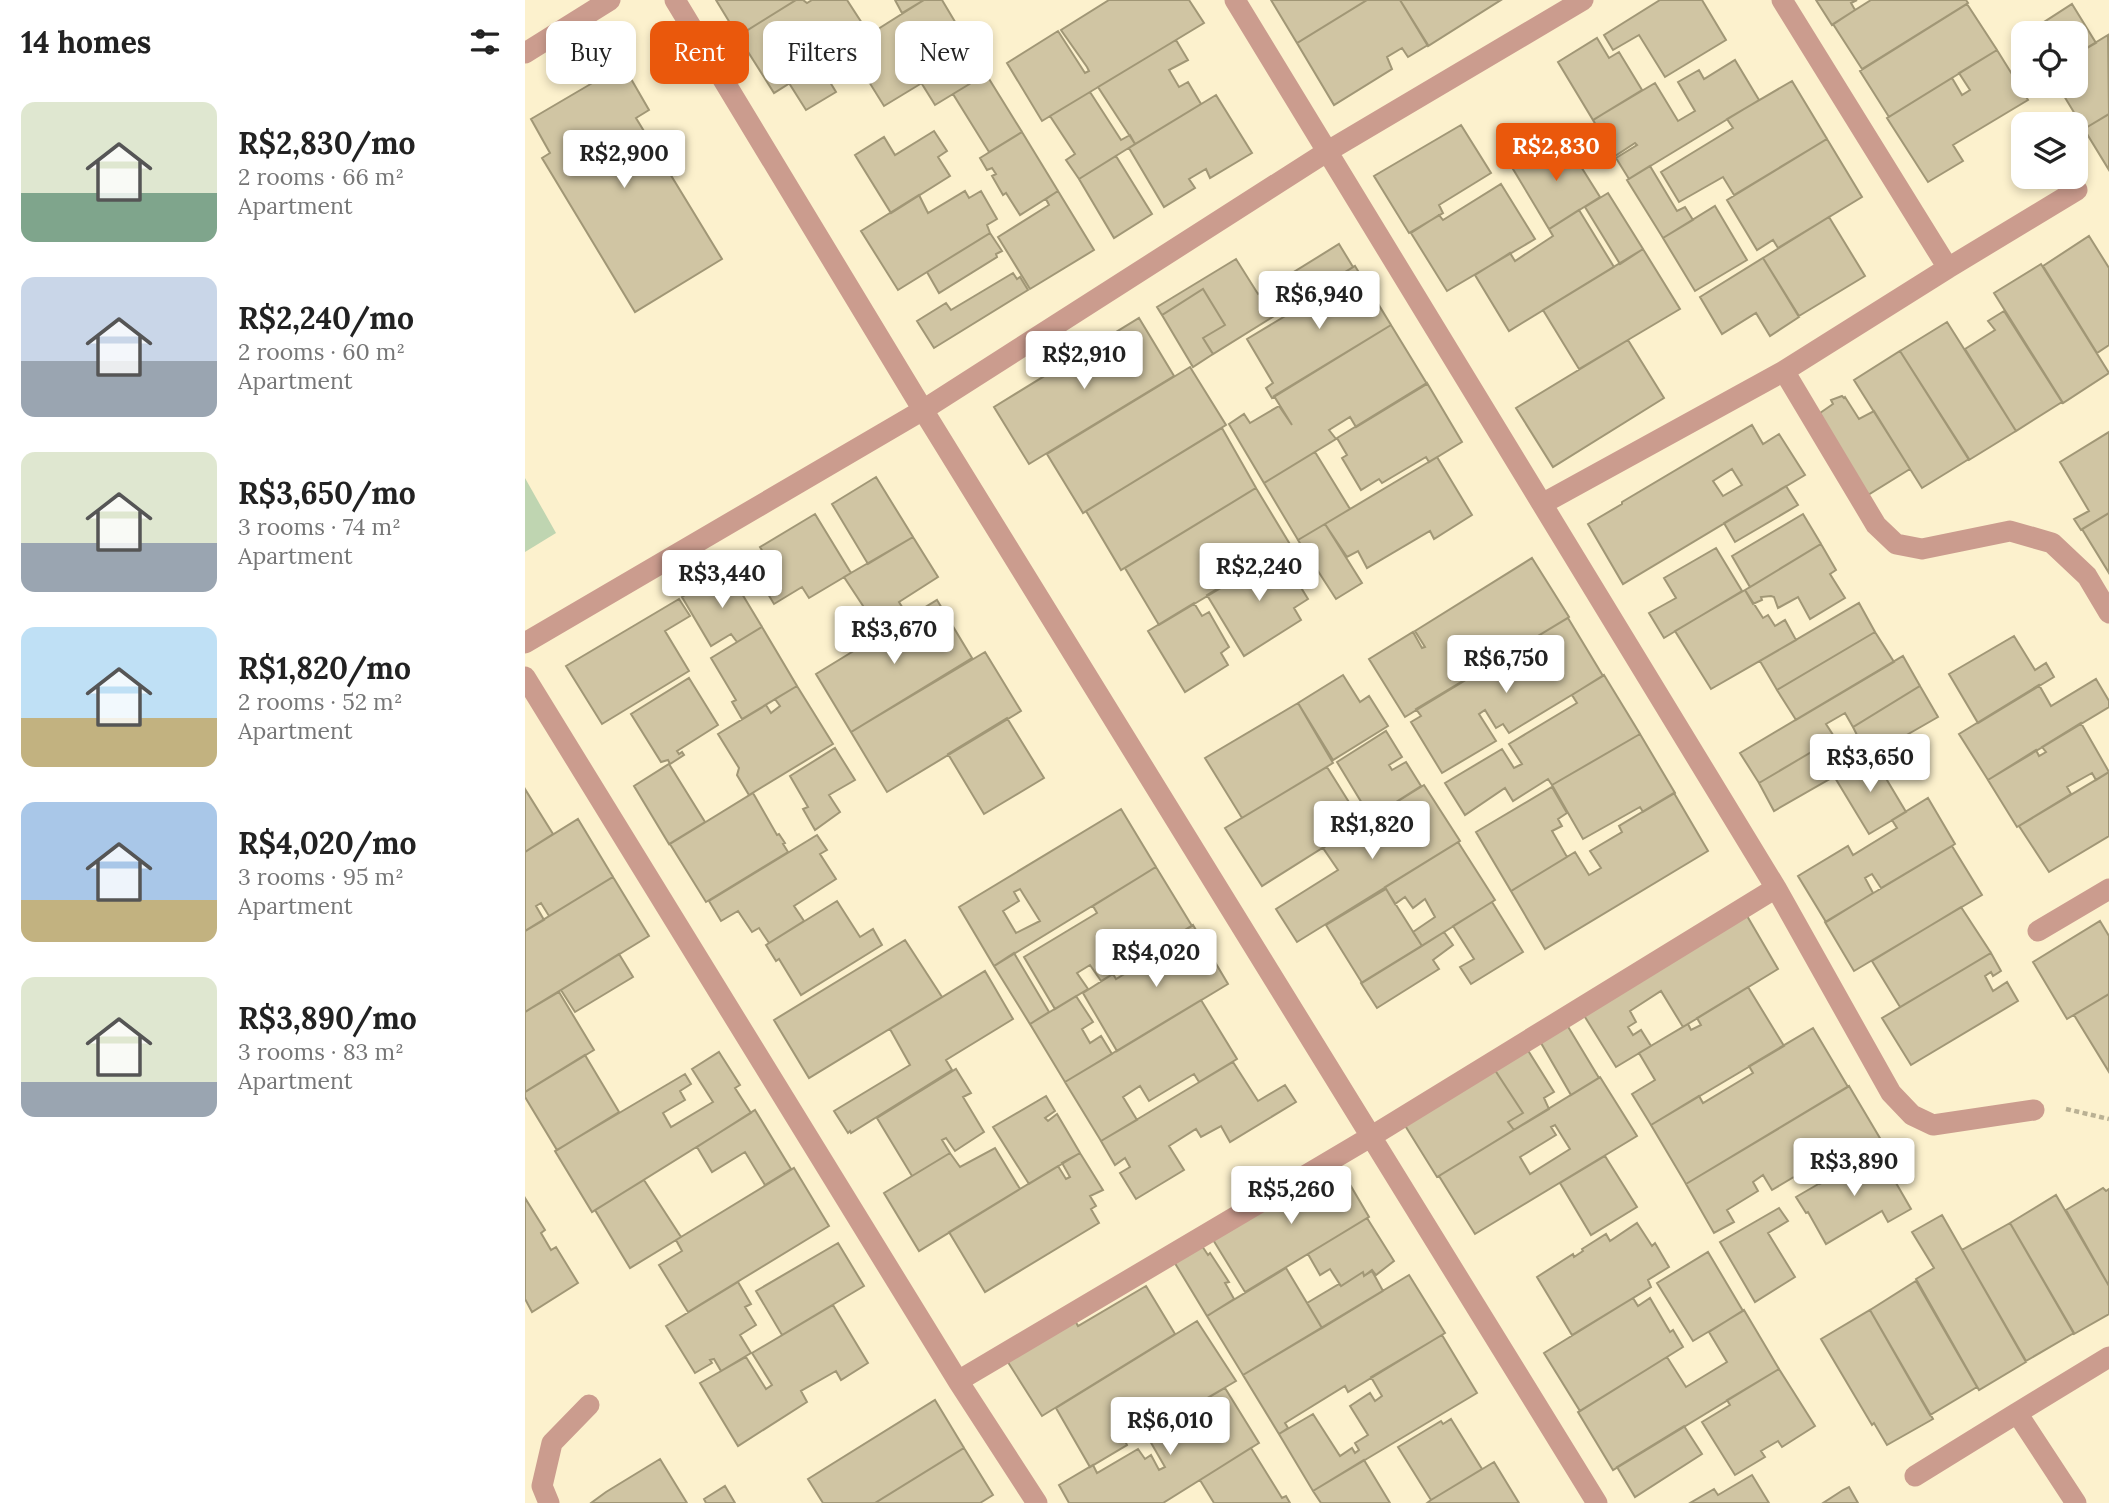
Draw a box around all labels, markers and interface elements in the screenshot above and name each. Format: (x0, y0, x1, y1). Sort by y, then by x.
chip: Buy (546, 21, 636, 84)
chip: Rent (650, 21, 749, 84)
chip: Filters (763, 21, 881, 84)
chip: New (895, 21, 993, 84)
map controls (2011, 21, 2088, 189)
button: locate (2011, 21, 2088, 98)
text: 14 homes (21, 23, 151, 61)
icon: filters (466, 23, 504, 61)
button: layers (2011, 112, 2088, 189)
text: R$2,830/mo (238, 124, 415, 162)
pin: R$2,830 (1491, 124, 1621, 183)
icon: home (77, 130, 161, 214)
pin: R$2,900 (559, 130, 689, 190)
text: R$2,830 (1512, 131, 1600, 160)
text: R$2,900 (579, 138, 669, 167)
text: 2 rooms · 66 m² (238, 162, 404, 191)
text: Apartment (238, 191, 353, 220)
pin: R$6,940 (1254, 272, 1384, 331)
text: R$6,940 (1275, 279, 1363, 308)
text: R$2,240/mo (238, 299, 414, 337)
icon: home (77, 305, 161, 389)
pin: R$2,910 (1019, 332, 1149, 391)
text: 2 rooms · 60 m² (238, 337, 405, 366)
text: R$2,910 (1042, 339, 1126, 368)
text: Apartment (238, 366, 353, 395)
text: R$3,650/mo (238, 474, 416, 512)
icon: home (77, 480, 161, 564)
text: 3 rooms · 74 m² (238, 512, 401, 541)
text: Apartment (238, 541, 353, 570)
pin: R$2,240 (1194, 544, 1324, 603)
pin: R$3,440 (657, 550, 787, 610)
text: R$2,240 (1216, 551, 1302, 580)
text: R$3,440 (678, 558, 766, 587)
pin: R$3,670 (829, 606, 959, 666)
text: R$3,670 (851, 614, 937, 643)
pin: R$6,750 (1441, 636, 1571, 695)
text: R$6,750 (1463, 643, 1549, 672)
text: R$1,820/mo (238, 649, 411, 687)
icon: home (77, 655, 161, 739)
text: 2 rooms · 52 m² (238, 687, 403, 716)
text: Apartment (238, 716, 353, 745)
pin: R$3,650 (1805, 734, 1935, 794)
text: R$3,650 (1826, 742, 1914, 771)
pin: R$1,820 (1307, 802, 1437, 861)
text: R$1,820 (1330, 809, 1414, 838)
text: R$4,020/mo (238, 824, 417, 862)
icon: home (77, 830, 161, 914)
text: 3 rooms · 95 m² (238, 862, 404, 891)
text: Apartment (238, 891, 353, 920)
pin: R$4,020 (1091, 930, 1221, 989)
text: R$4,020 (1112, 937, 1200, 966)
text: R$3,890/mo (238, 999, 417, 1037)
icon: home (77, 1005, 161, 1089)
text: 3 rooms · 83 m² (238, 1037, 404, 1066)
text: Apartment (238, 1066, 353, 1095)
pin: R$3,890 (1789, 1138, 1919, 1198)
text: R$3,890 (1810, 1146, 1898, 1175)
pin: R$5,260 (1226, 1166, 1356, 1226)
text: R$5,260 (1247, 1174, 1335, 1203)
pin: R$6,010 (1105, 1398, 1235, 1457)
text: R$6,010 (1127, 1405, 1213, 1434)

